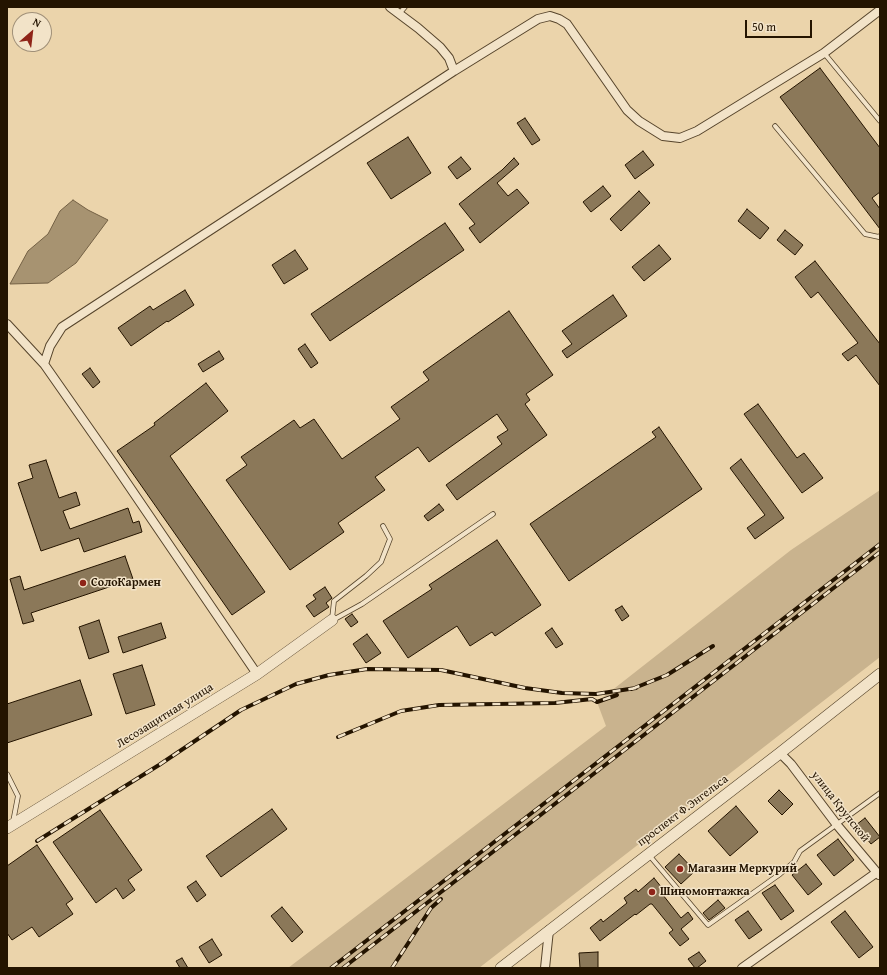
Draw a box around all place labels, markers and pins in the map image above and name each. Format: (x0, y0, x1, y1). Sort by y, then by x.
place label: СолоКармен (91, 576, 161, 590)
marker: СолоКармен (78, 578, 88, 588)
place label: Магазин Меркурий (688, 862, 797, 876)
marker: Магазин Меркурий (675, 864, 685, 874)
place label: Шиномонтажка (660, 885, 750, 899)
marker: Шиномонтажка (647, 887, 657, 897)

